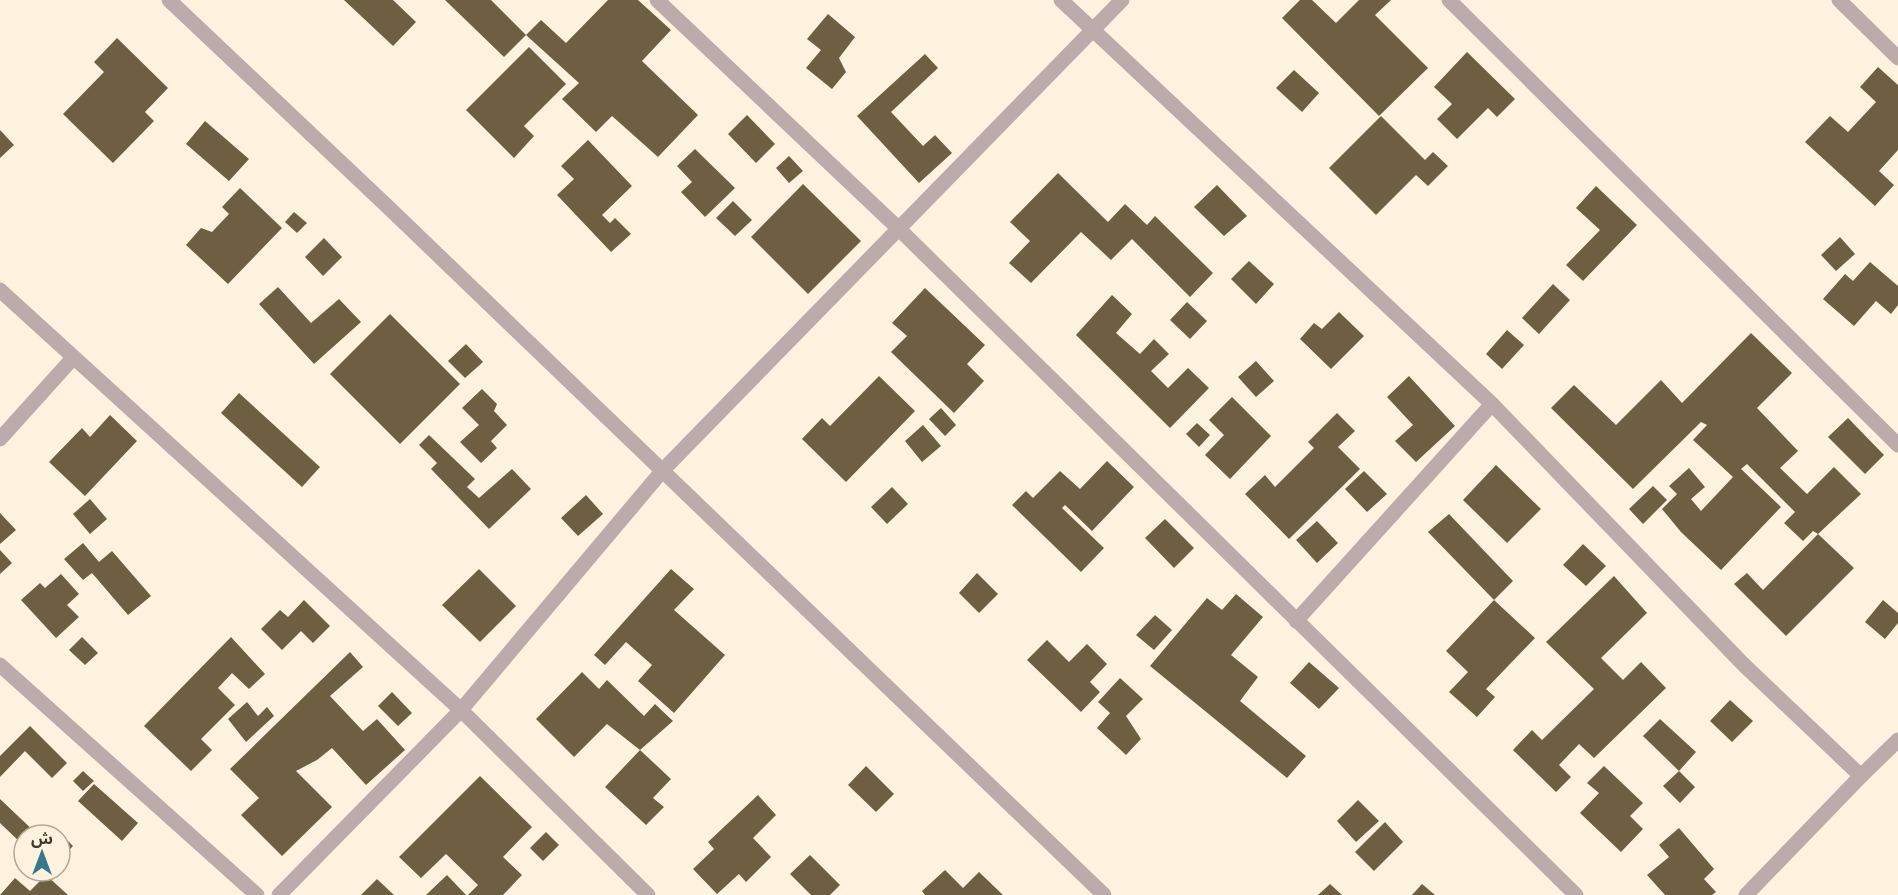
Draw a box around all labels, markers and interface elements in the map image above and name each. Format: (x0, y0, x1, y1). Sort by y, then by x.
north arrow (12, 823, 72, 883)
text: ش (31, 828, 53, 848)

